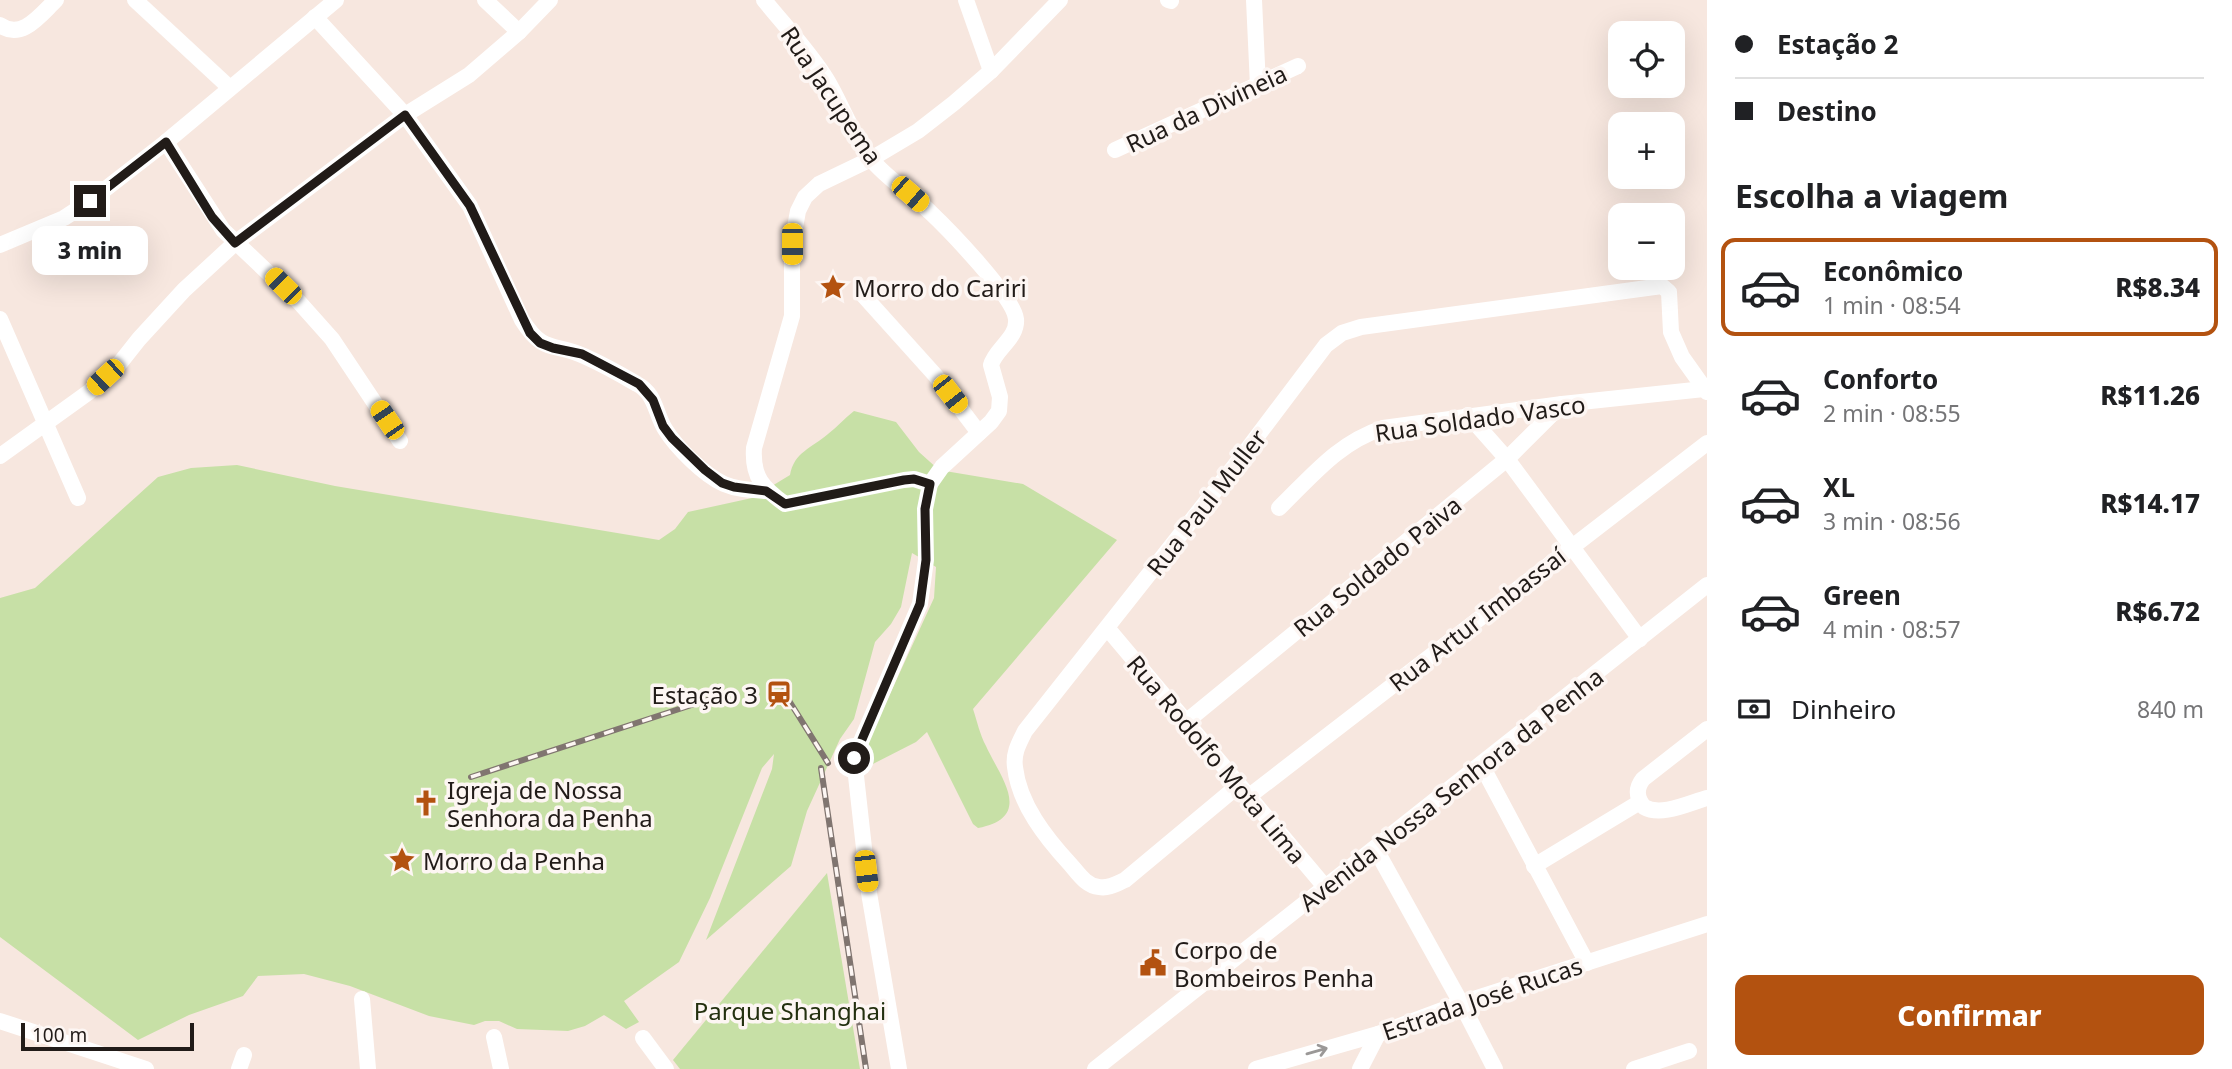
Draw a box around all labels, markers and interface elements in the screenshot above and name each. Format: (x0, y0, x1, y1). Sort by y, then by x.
street label: Rua Jacupema (774, 19, 890, 171)
map controls (1608, 21, 1685, 280)
button: locate (1608, 21, 1685, 98)
text: Estação 2 (1777, 26, 1898, 62)
street label: Rua da Divineia (1120, 56, 1292, 160)
text: Destino (1777, 93, 1877, 129)
button: + (1608, 112, 1685, 189)
car (888, 172, 933, 216)
text: Escolha a viagem (1735, 174, 2008, 217)
route end (74, 185, 106, 217)
button: − (1608, 203, 1685, 280)
car (782, 223, 803, 265)
callout: 3 min (32, 226, 148, 274)
text: 3 min (58, 234, 122, 266)
text: Econômico (1823, 253, 1963, 289)
icon: car (1739, 256, 1802, 319)
car (261, 264, 306, 308)
text: R$8.34 (2115, 269, 2200, 305)
place label: Morro do Cariri (854, 271, 1027, 304)
place icon: Morro do Cariri (818, 272, 848, 302)
text: 1 min · 08:54 (1823, 289, 1961, 321)
car (83, 355, 128, 399)
text: Conforto (1823, 361, 1938, 397)
icon: car (1739, 364, 1802, 427)
car (929, 371, 972, 417)
text: R$11.26 (2100, 377, 2200, 413)
street label: Rua Soldado Vasco (1373, 387, 1587, 449)
car (367, 397, 408, 443)
text: 2 min · 08:55 (1823, 397, 1961, 429)
street label: Rua Paul Muller (1138, 422, 1274, 582)
text: XL (1823, 469, 1855, 505)
icon: car (1739, 472, 1802, 535)
text: R$14.17 (2100, 485, 2200, 521)
street label: Rua Soldado Paiva (1286, 488, 1468, 644)
text: 3 min · 08:56 (1823, 505, 1961, 537)
street label: Rua Artur Imbassaí (1382, 539, 1573, 698)
text: Green (1823, 577, 1901, 613)
icon: car (1739, 580, 1802, 643)
text: R$6.72 (2115, 593, 2200, 629)
text: 4 min · 08:57 (1823, 613, 1961, 645)
street label: Rua Rodolfo Mota Lima (1120, 648, 1314, 870)
street label: Avenida Nossa Senhora da Penha (1292, 660, 1610, 918)
place label: Estação 3 (652, 678, 758, 711)
station icon: Estação 3 (764, 679, 794, 709)
icon: cash (1735, 690, 1773, 728)
text: Dinheiro (1791, 691, 1896, 727)
text: 840 m (2137, 693, 2204, 725)
route start (838, 742, 870, 774)
place label: Igreja de Nossa Senhora da Penha (447, 773, 653, 834)
church icon: Igreja de Nossa Senhora da Penha (411, 788, 441, 818)
place label: Morro da Penha (423, 844, 605, 877)
place icon: Morro da Penha (387, 845, 417, 875)
car (854, 849, 879, 893)
place label: Corpo de Bombeiros Penha (1174, 933, 1374, 994)
public building icon: Corpo de Bombeiros Penha (1138, 948, 1168, 978)
street label: Estrada José Rucas (1378, 948, 1586, 1048)
button: Confirmar (1735, 975, 2204, 1055)
park label: Parque Shanghai (694, 994, 886, 1027)
scale bar (21, 1020, 194, 1052)
text: 100 m (32, 1022, 87, 1048)
one-way arrow (1306, 1044, 1328, 1057)

